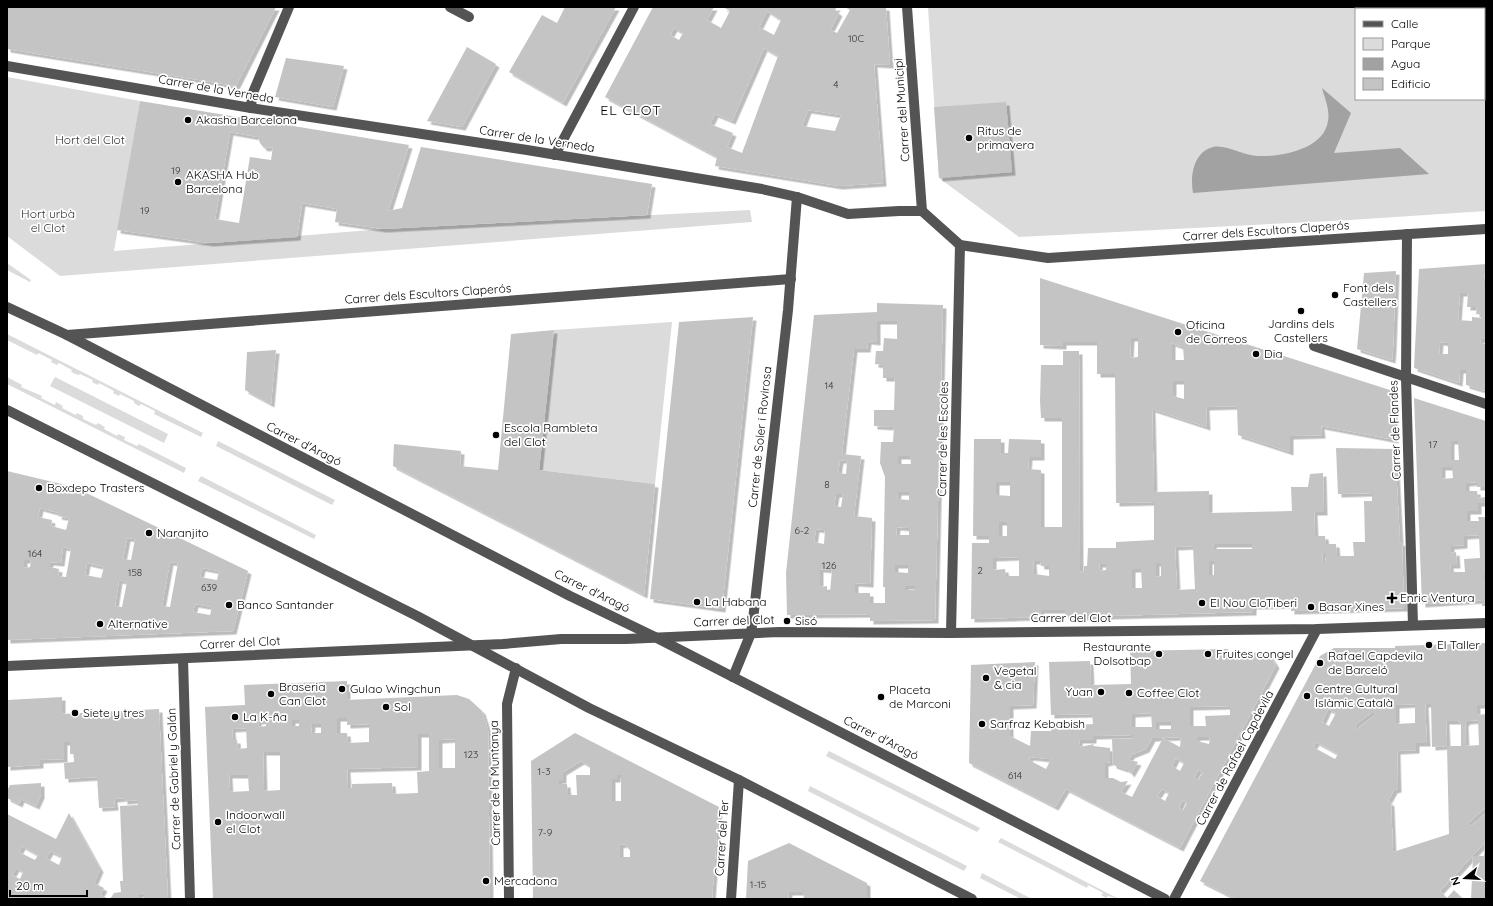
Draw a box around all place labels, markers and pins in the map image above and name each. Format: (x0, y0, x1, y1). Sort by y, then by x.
place label: Akasha Barcelona (196, 112, 297, 127)
marker: Akasha Barcelona (183, 115, 193, 125)
place label: Ritus de primavera (977, 123, 1034, 152)
marker: Ritus de primavera (964, 133, 974, 143)
place label: AKASHA Hub Barcelona (186, 167, 259, 196)
marker: AKASHA Hub Barcelona (173, 177, 183, 187)
place label: Font dels Castellers (1343, 280, 1397, 309)
marker: Font dels Castellers (1330, 290, 1340, 300)
marker: Jardins dels Castellers (1296, 306, 1306, 316)
place label: Jardins dels Castellers (1268, 316, 1335, 345)
place label: Oficina de Correos (1186, 317, 1247, 346)
marker: Oficina de Correos (1173, 327, 1183, 337)
place label: Dia (1264, 346, 1282, 361)
marker: Dia (1251, 349, 1261, 359)
place label: Escola Rambleta del Clot (504, 420, 598, 449)
marker: Escola Rambleta del Clot (491, 430, 501, 440)
place label: Boxdepo Trasters (47, 480, 145, 495)
marker: Boxdepo Trasters (34, 483, 44, 493)
place label: Naranjito (157, 525, 209, 540)
marker: Naranjito (144, 528, 154, 538)
place label: Enric Ventura (1400, 590, 1475, 605)
marker: Enric Ventura (1387, 593, 1397, 603)
place label: La Habana (705, 594, 767, 609)
place label: El Nou CloTiberi (1210, 595, 1297, 610)
place label: Banco Santander (237, 597, 334, 612)
marker: La Habana (692, 597, 702, 607)
marker: El Nou CloTiberi (1197, 598, 1207, 608)
place label: Basar Xines (1319, 599, 1385, 614)
marker: Banco Santander (224, 600, 234, 610)
marker: Basar Xines (1306, 602, 1316, 612)
place label: Sisó (795, 613, 817, 628)
place label: Alternative (108, 616, 168, 631)
marker: Sisó (782, 616, 792, 626)
marker: Alternative (95, 619, 105, 629)
place label: El Taller (1437, 637, 1480, 652)
place label: Restaurante Dolsotbap (1083, 639, 1151, 668)
marker: El Taller (1424, 640, 1434, 650)
place label: Fruites congel (1216, 646, 1294, 661)
place label: Rafael Capdevila de Barceló (1328, 648, 1423, 677)
marker: Restaurante Dolsotbap (1154, 649, 1164, 659)
marker: Fruites congel (1203, 649, 1213, 659)
marker: Rafael Capdevila de Barceló (1315, 658, 1325, 668)
place label: Vegetal & cia (994, 663, 1037, 692)
marker: Vegetal & cia (981, 673, 991, 683)
place label: Braseria Can Clot (279, 679, 326, 708)
place label: Gulao Wingchun (350, 681, 441, 696)
place label: Centre Cultural Islàmic Català (1315, 681, 1398, 710)
place label: Placeta de Marconi (889, 682, 951, 711)
marker: Gulao Wingchun (337, 684, 347, 694)
place label: Yuan (1065, 684, 1093, 699)
place label: Coffee Clot (1137, 685, 1199, 700)
marker: Yuan (1096, 687, 1106, 697)
marker: Coffee Clot (1124, 688, 1134, 698)
marker: Braseria Can Clot (266, 689, 276, 699)
marker: Centre Cultural Islàmic Català (1302, 691, 1312, 701)
marker: Placeta de Marconi (876, 692, 886, 702)
place label: Sol (394, 699, 411, 714)
marker: Sol (381, 702, 391, 712)
place label: Siete y tres (83, 705, 144, 720)
marker: Siete y tres (70, 708, 80, 718)
place label: La K-ña (243, 709, 287, 724)
marker: La K-ña (230, 712, 240, 722)
place label: Sarfraz Kebabish (990, 716, 1085, 731)
marker: Sarfraz Kebabish (977, 719, 987, 729)
place label: Indoorwall el Clot (226, 807, 285, 836)
marker: Indoorwall el Clot (213, 817, 223, 827)
place label: Mercadona (494, 873, 557, 888)
marker: Mercadona (481, 876, 491, 886)

